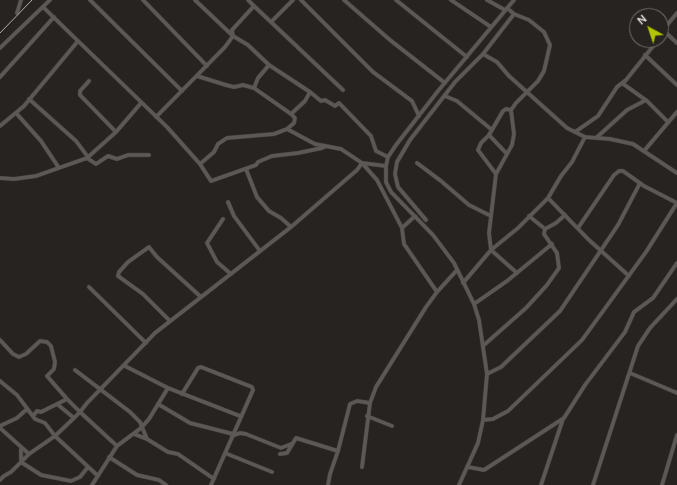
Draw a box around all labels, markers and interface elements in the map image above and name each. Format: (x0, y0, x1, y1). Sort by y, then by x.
north arrow (629, 8, 669, 48)
text: N (634, 11, 649, 27)

